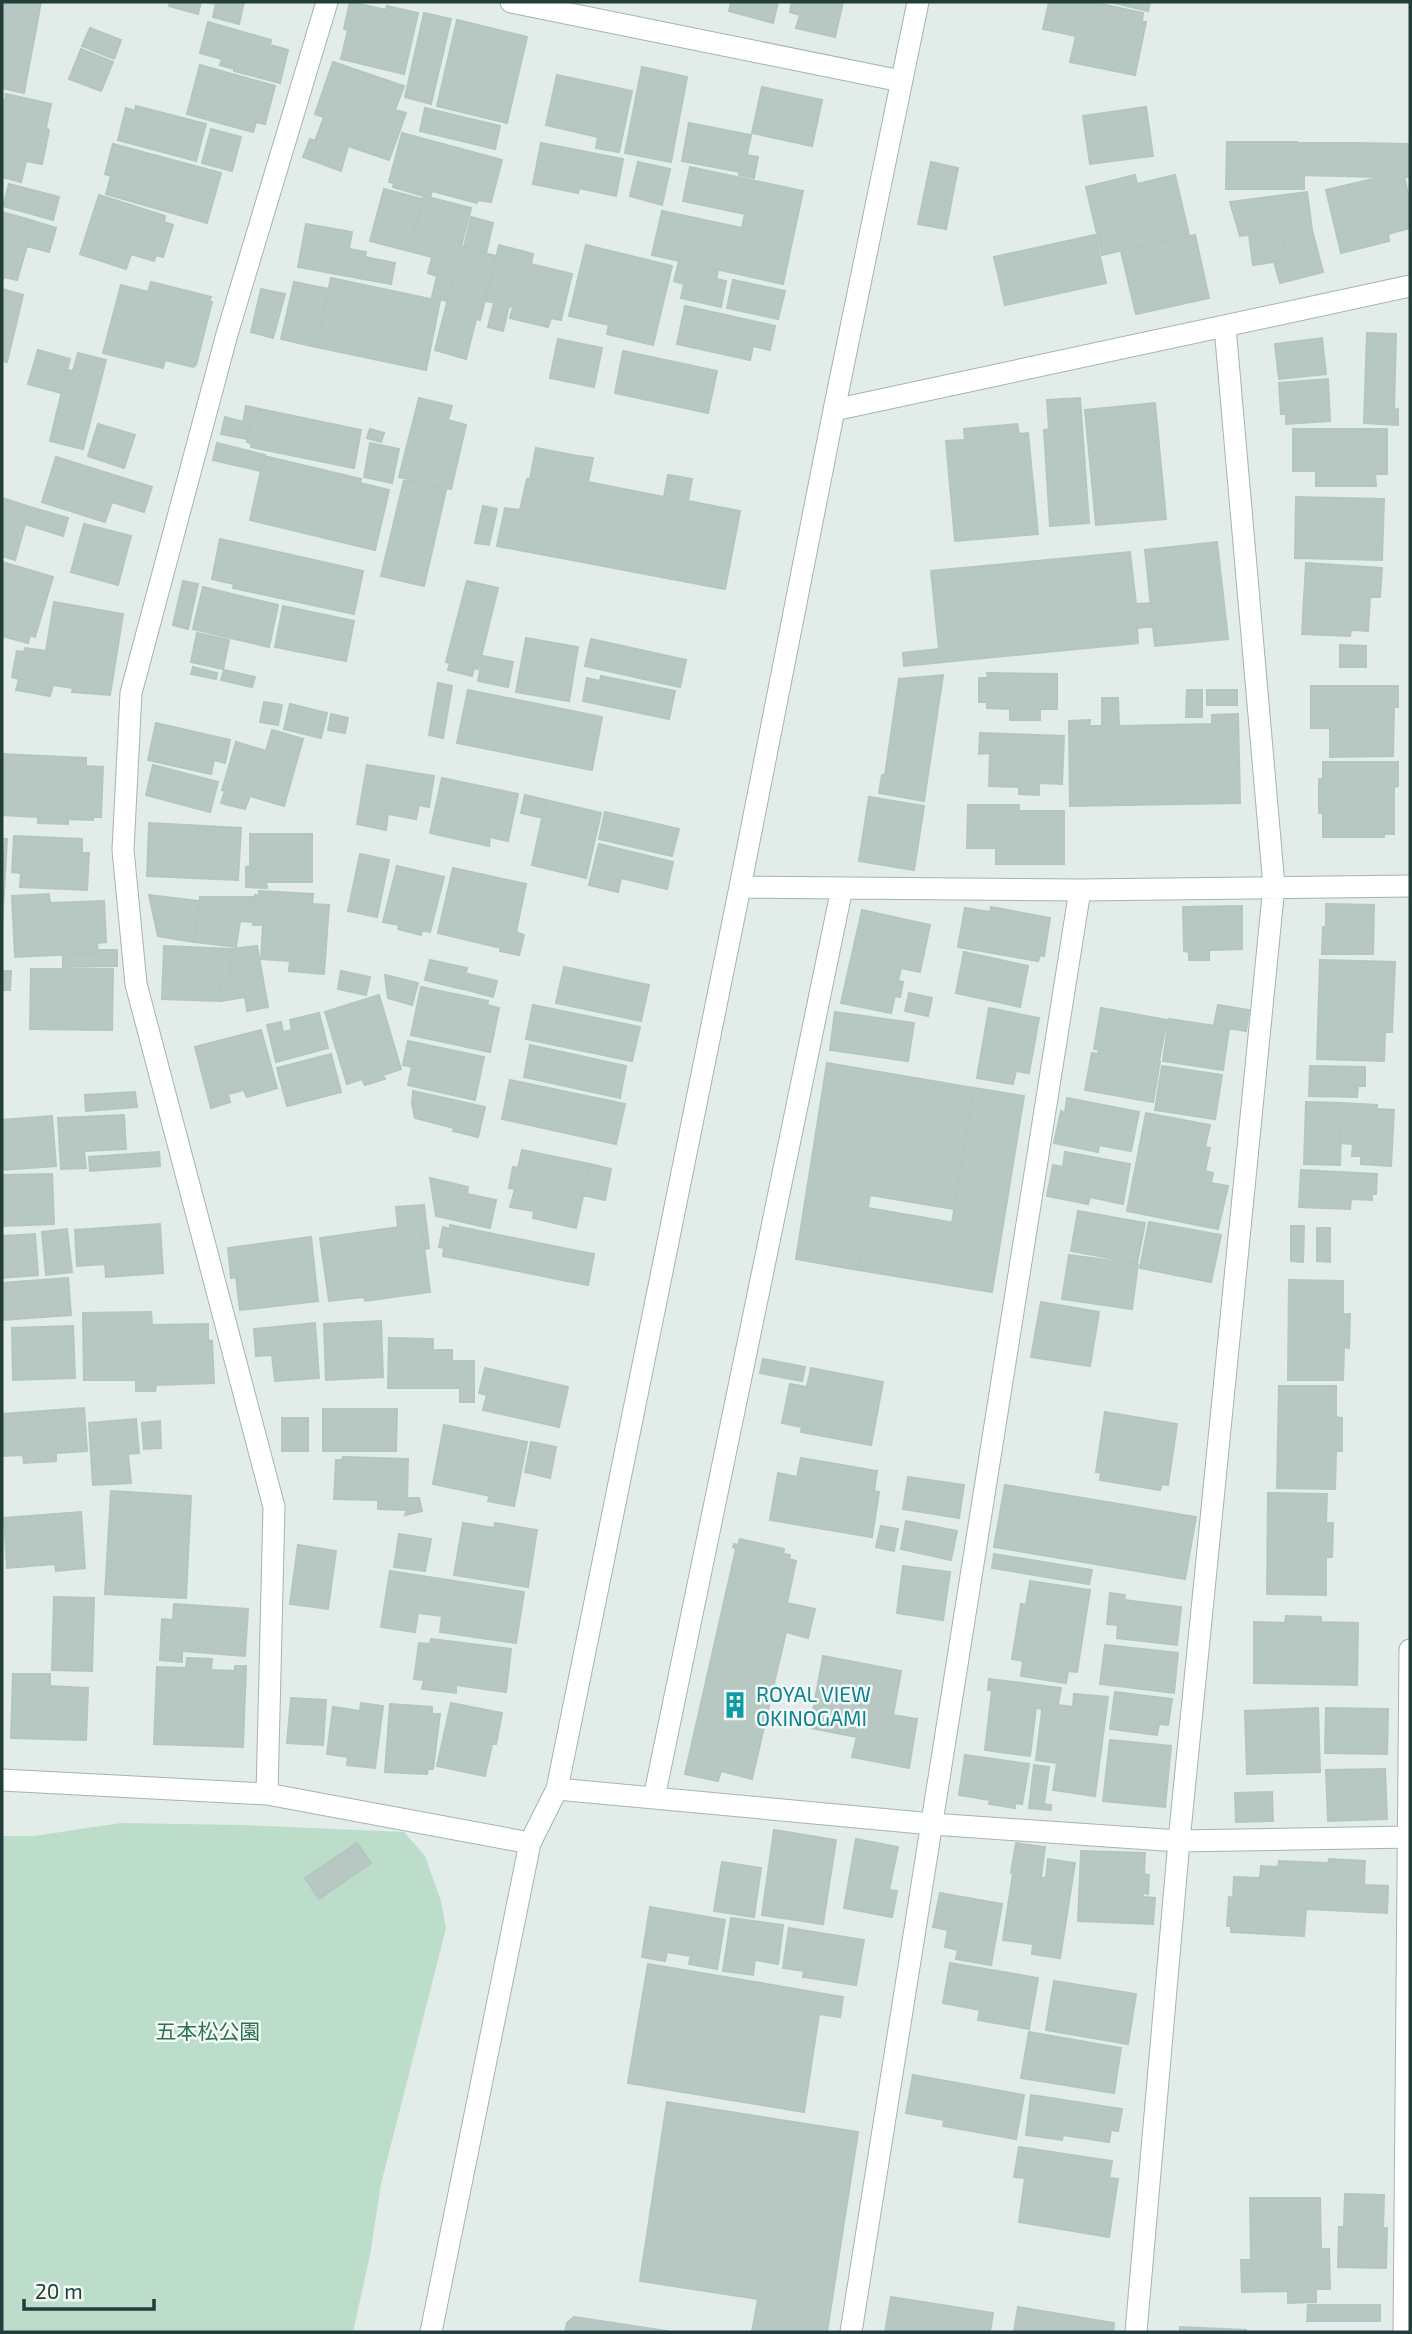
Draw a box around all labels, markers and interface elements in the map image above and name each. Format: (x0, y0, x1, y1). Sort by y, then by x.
place label: ROYAL VIEW OKINOGAMI (756, 1681, 871, 1730)
building icon: ROYAL VIEW OKINOGAMI (720, 1690, 750, 1720)
park label: 五本松公園 (156, 2018, 261, 2043)
scale bar (24, 2268, 154, 2312)
text: 20 m (35, 2278, 83, 2303)

